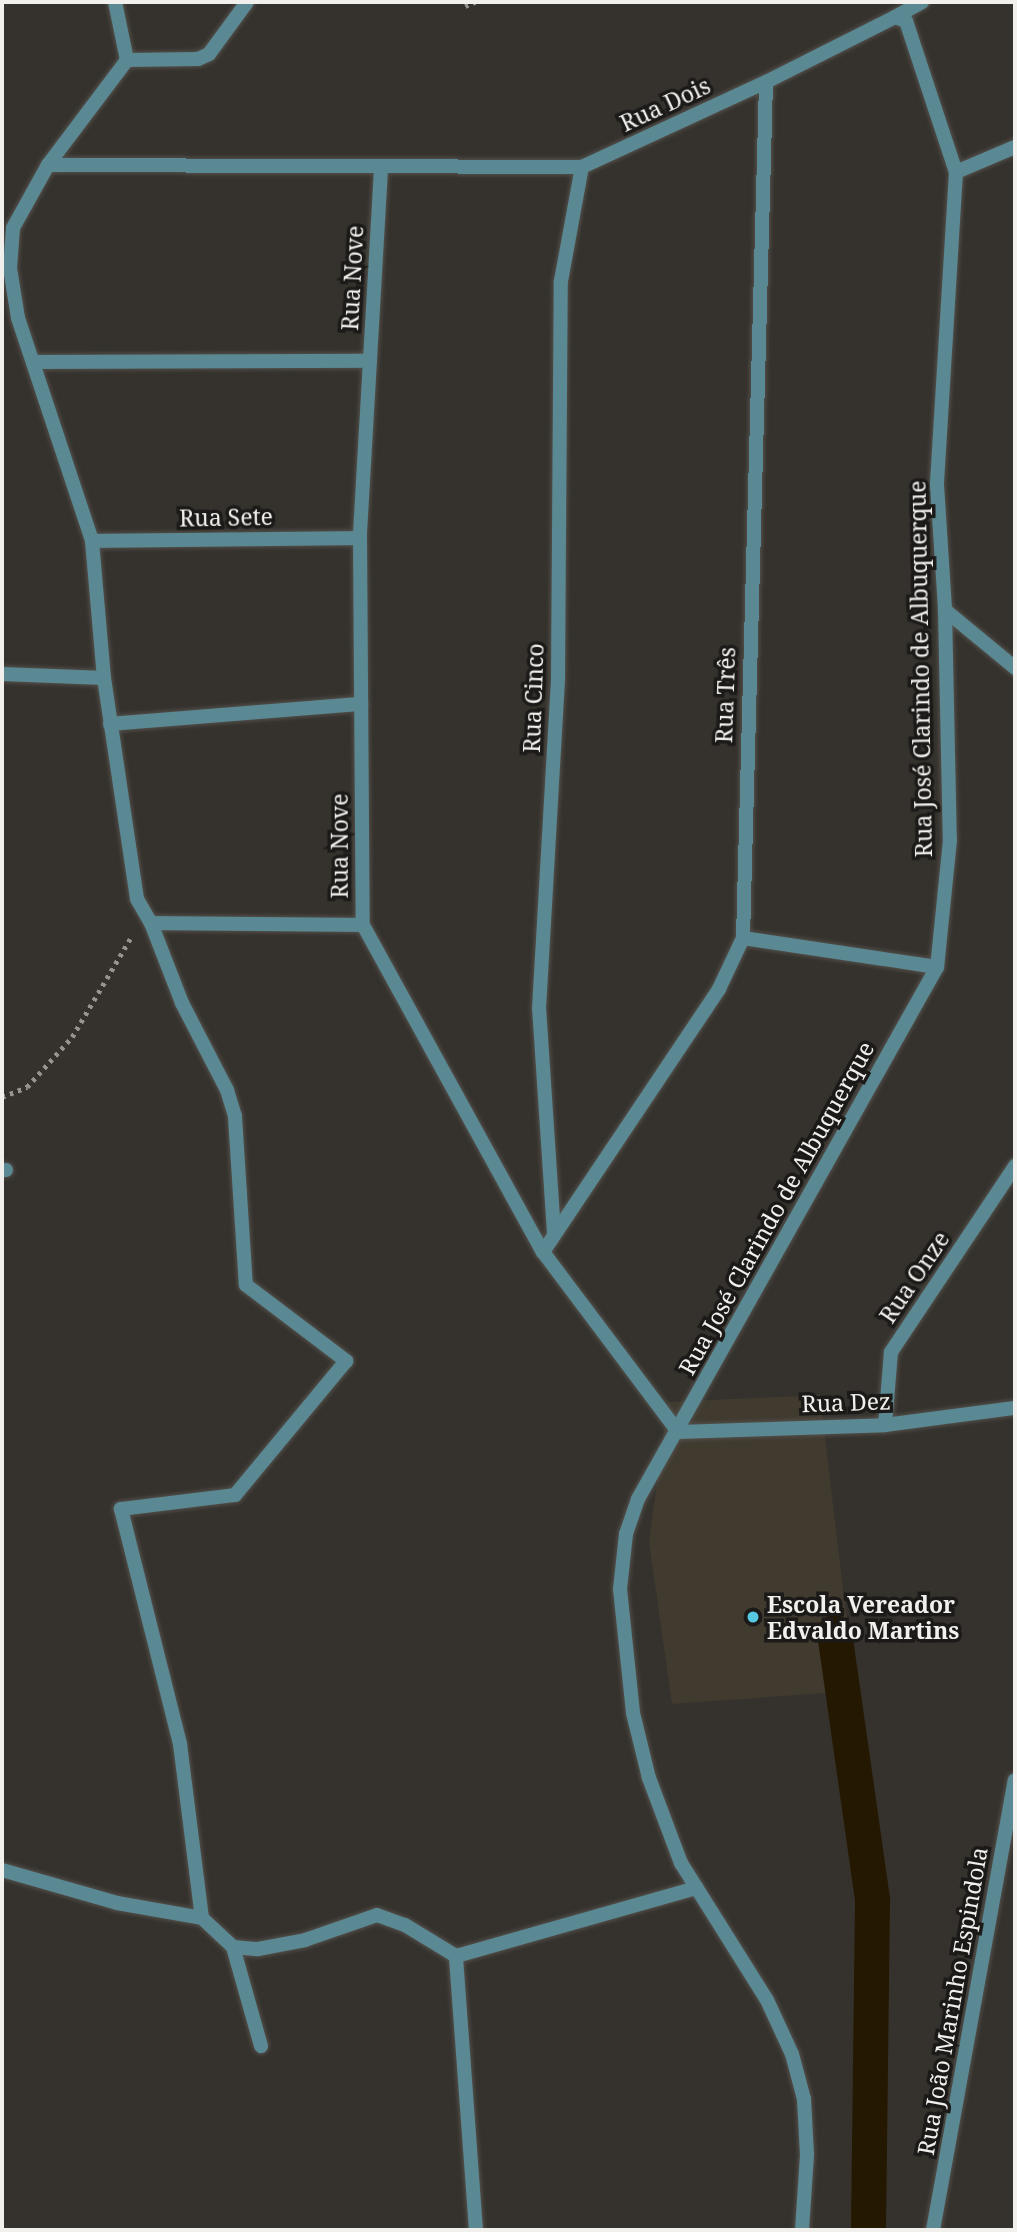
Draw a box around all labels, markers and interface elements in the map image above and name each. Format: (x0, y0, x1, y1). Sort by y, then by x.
street label: Rua Dois (616, 71, 714, 137)
street label: Rua Nove (335, 225, 369, 331)
street label: Rua José Clarindo de Albuquerque (903, 480, 937, 858)
street label: Rua Sete (179, 502, 273, 532)
street label: Rua Cinco (517, 643, 549, 753)
street label: Rua Três (710, 646, 740, 744)
street label: Rua Nove (325, 793, 353, 899)
street label: Rua José Clarindo de Albuquerque (673, 1037, 879, 1379)
street label: Rua Onze (873, 1226, 955, 1328)
street label: Rua Dez (801, 1387, 891, 1417)
place label: Escola Vereador Edvaldo Martins (767, 1590, 959, 1644)
marker: Escola Vereador Edvaldo Martins (745, 1609, 761, 1625)
street label: Rua João Marinho Espindola (911, 1845, 993, 2157)

